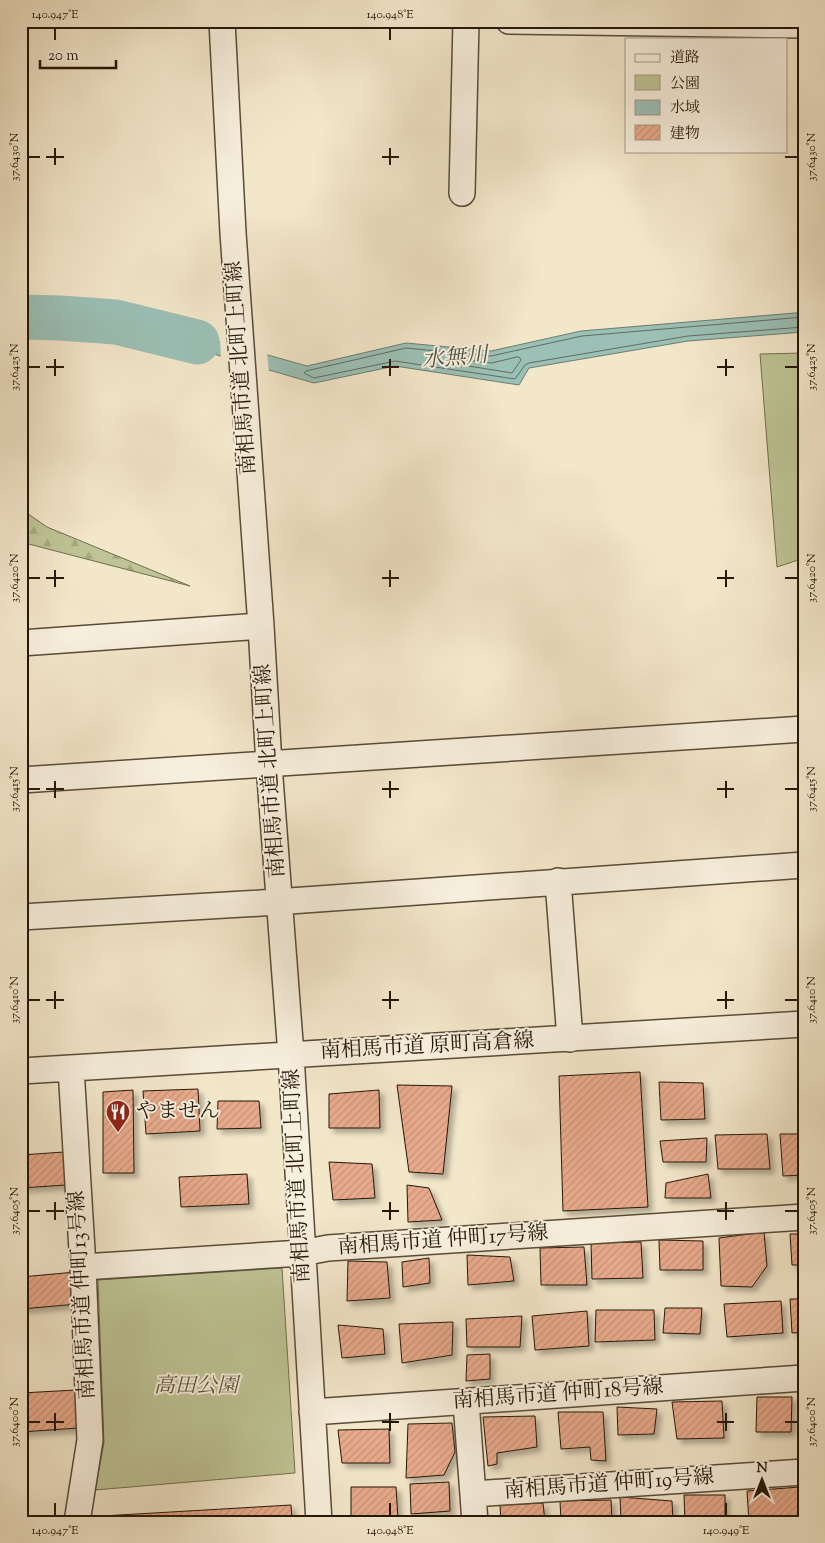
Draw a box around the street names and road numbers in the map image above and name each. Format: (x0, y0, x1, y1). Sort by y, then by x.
street label: 南相馬市道 北町上町線 (220, 260, 264, 476)
street label: 南相馬市道 北町上町線 (249, 663, 293, 879)
street label: 南相馬市道 原町高倉線 (319, 1026, 535, 1068)
street label: 南相馬市道 北町上町線 (277, 1068, 319, 1284)
street label: 南相馬市道 仲町13号線 (63, 1190, 103, 1400)
street label: 南相馬市道 仲町17号線 (337, 1219, 549, 1263)
street label: 南相馬市道 仲町18号線 (452, 1373, 664, 1417)
street label: 南相馬市道 仲町19号線 (503, 1463, 715, 1507)

